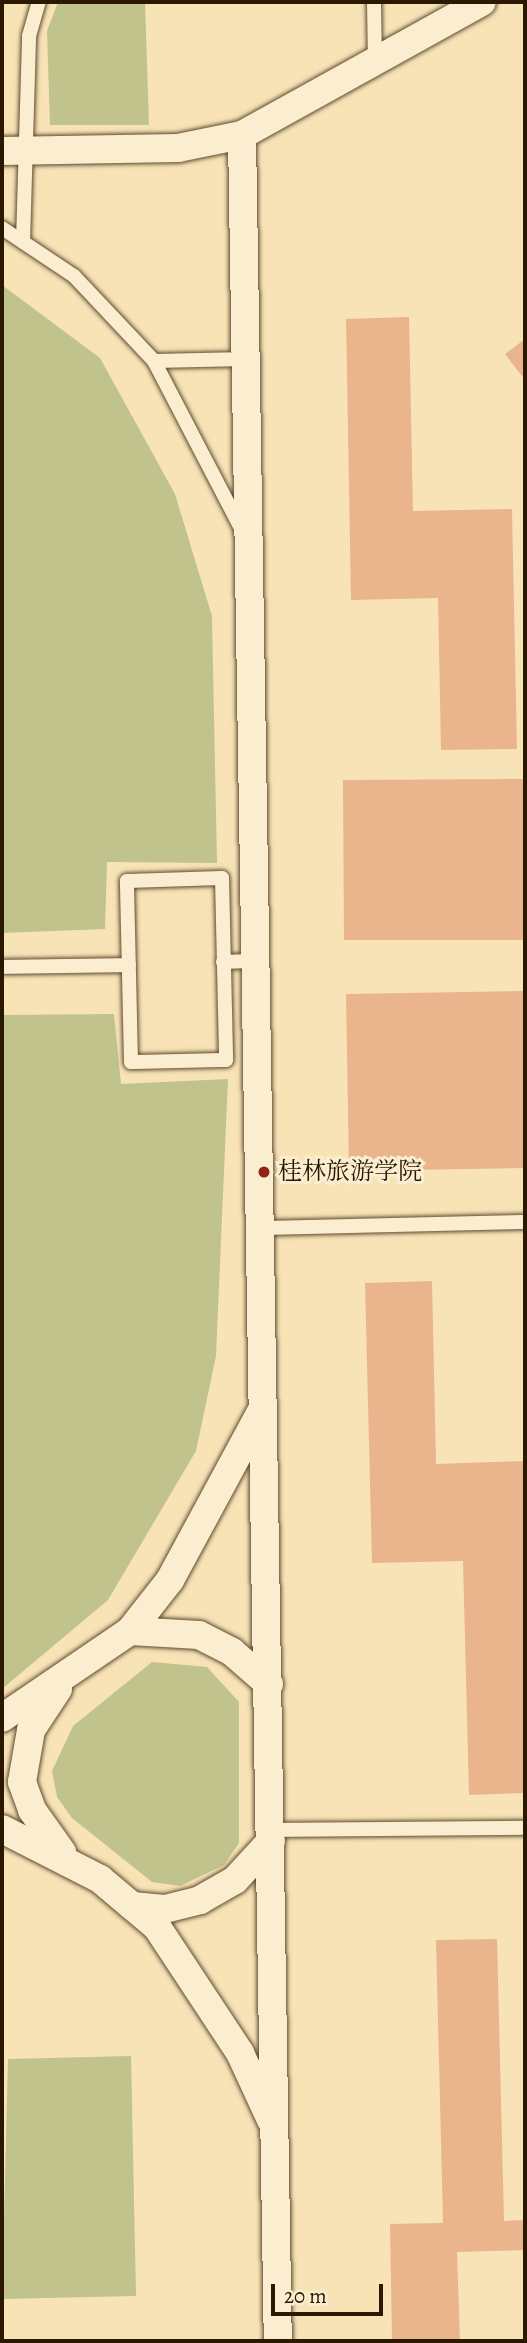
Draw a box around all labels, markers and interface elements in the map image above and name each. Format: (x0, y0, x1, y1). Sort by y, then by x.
place label: 桂林旅游学院 (278, 1158, 422, 1186)
marker: 桂林旅游学院 (256, 1164, 272, 1180)
scale bar (275, 2270, 387, 2314)
text: 20 m (284, 2282, 327, 2310)

